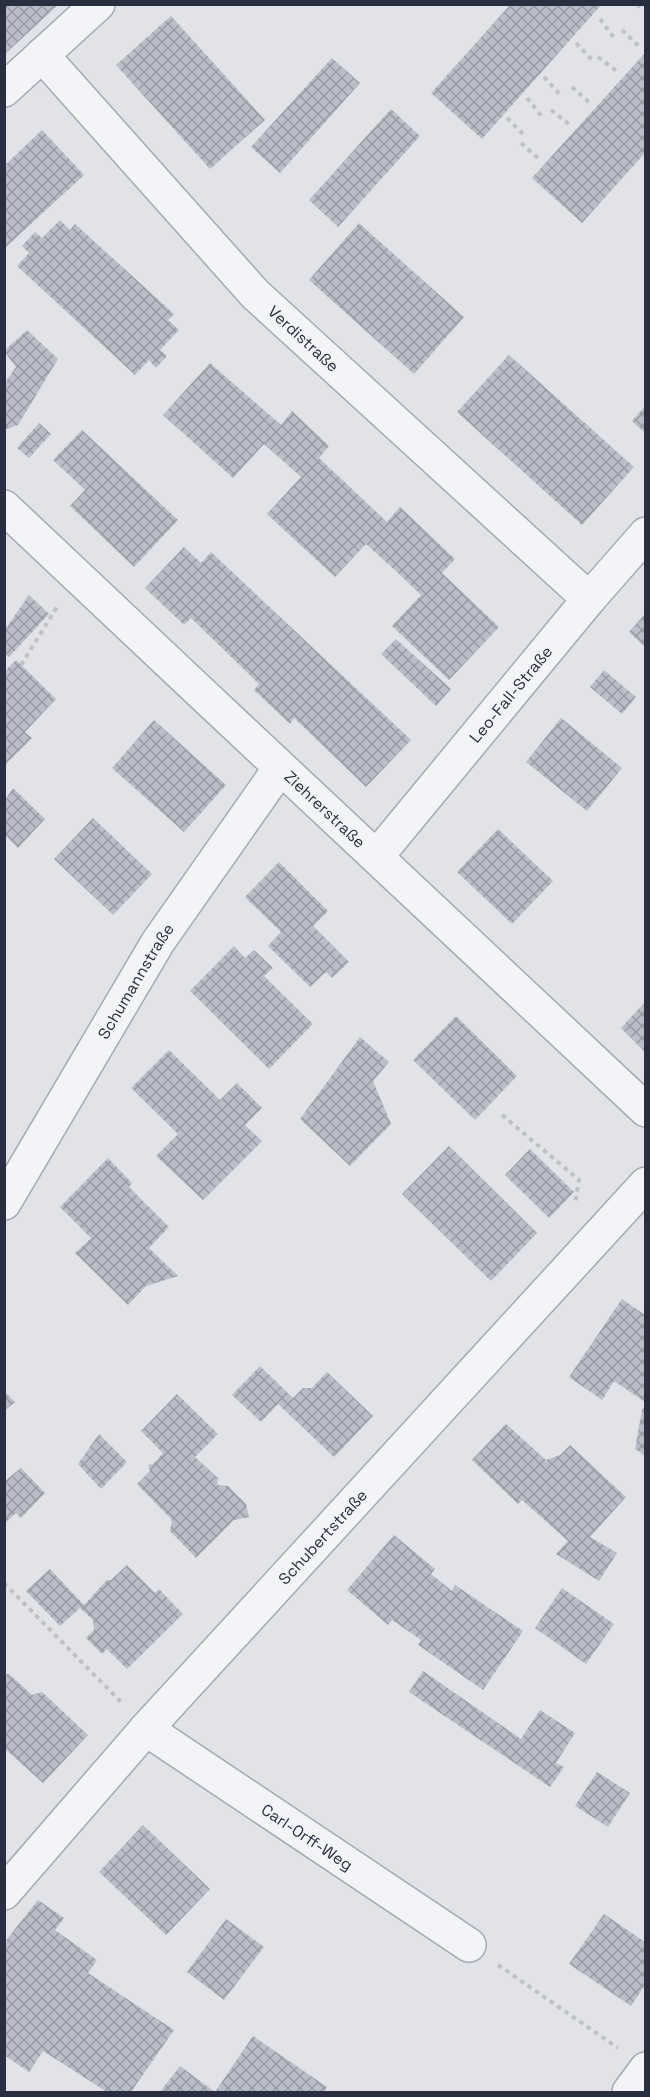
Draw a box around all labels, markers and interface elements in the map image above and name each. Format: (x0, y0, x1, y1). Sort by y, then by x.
street label: Verdistraße (263, 301, 343, 377)
street label: Leo-Fall-Straße (465, 641, 557, 747)
street label: Ziehrerstraße (280, 766, 370, 853)
street label: Schumannstraße (93, 919, 179, 1043)
street label: Schubertstraße (274, 1485, 372, 1589)
street label: Carl-Orff-Weg (257, 1799, 357, 1875)

